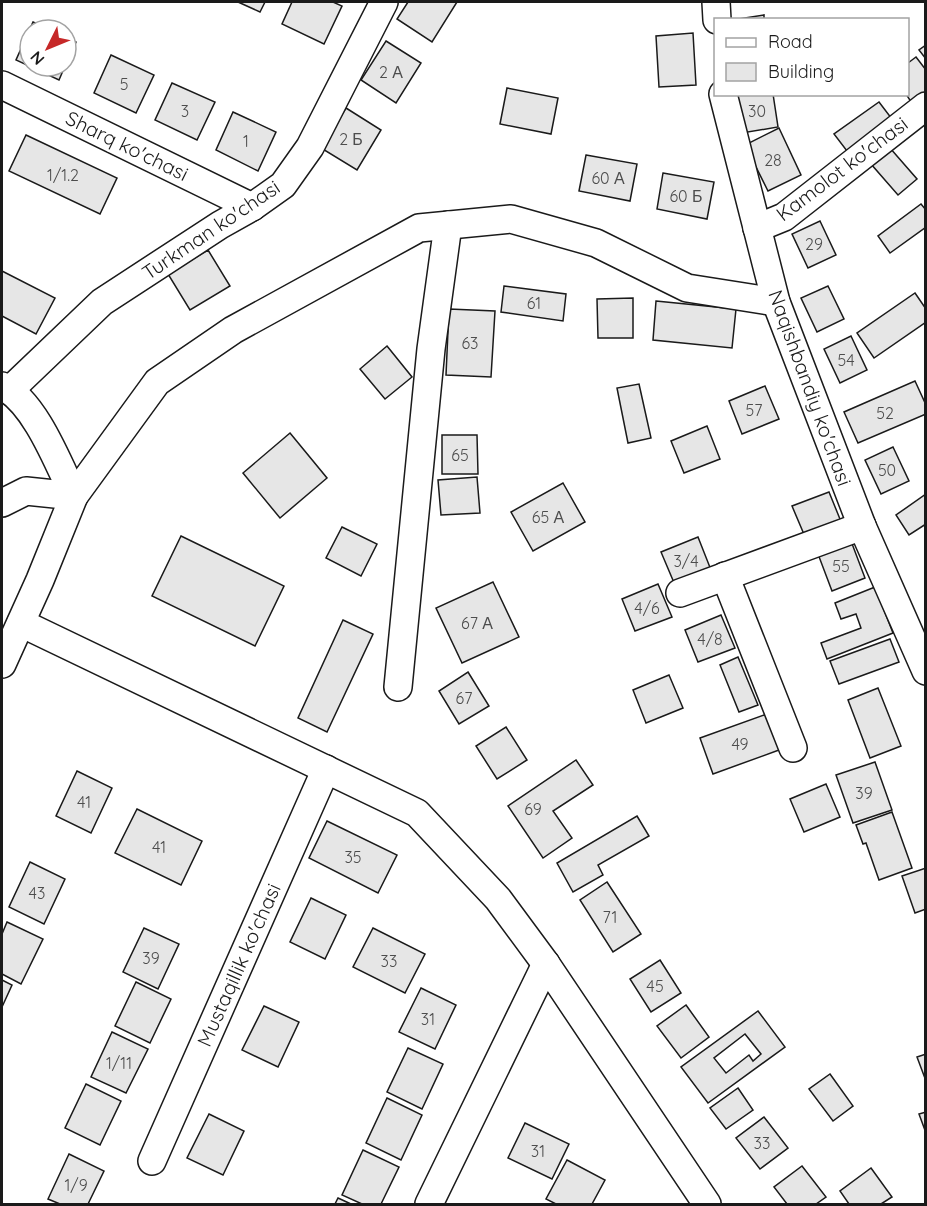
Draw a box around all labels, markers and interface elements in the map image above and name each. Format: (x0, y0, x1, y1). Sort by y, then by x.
north arrow (18, 18, 78, 78)
legend (714, 18, 909, 96)
text: Road (768, 30, 813, 53)
text: N (26, 47, 48, 69)
text: Building (768, 60, 834, 83)
house number: 2 А (379, 62, 403, 82)
house number: 5 (120, 74, 128, 94)
house number: 3 (181, 101, 189, 121)
house number: 30 (748, 101, 766, 121)
street label: Sharq ko'chasi (62, 105, 193, 186)
street label: Kamolot ko'chasi (771, 111, 912, 226)
house number: 2 Б (339, 129, 363, 149)
house number: 1 (243, 131, 249, 151)
house number: 28 (764, 150, 782, 170)
house number: 1/1.2 (47, 165, 79, 185)
house number: 60 А (591, 168, 625, 188)
street label: Turkman ko'chasi (137, 174, 284, 285)
house number: 60 Б (670, 186, 703, 206)
house number: 29 (805, 234, 823, 254)
street label: Naqishbandiy ko'chasi (763, 287, 858, 489)
house number: 61 (527, 293, 541, 313)
house number: 63 (462, 333, 479, 353)
house number: 54 (837, 350, 855, 370)
house number: 57 (746, 400, 762, 420)
house number: 52 (876, 403, 894, 423)
house number: 65 (451, 445, 469, 465)
house number: 50 (878, 460, 896, 480)
house number: 65 А (532, 507, 565, 527)
house number: 3/4 (673, 551, 699, 571)
house number: 55 (832, 556, 850, 576)
house number: 4/6 (634, 598, 660, 618)
house number: 67 А (461, 613, 493, 633)
house number: 4/8 (697, 629, 723, 649)
house number: 67 (456, 688, 472, 708)
house number: 49 (731, 734, 749, 754)
house number: 39 (855, 783, 873, 803)
house number: 41 (77, 792, 91, 812)
house number: 69 (524, 799, 542, 819)
house number: 41 (152, 837, 166, 857)
house number: 35 (344, 847, 362, 867)
street label: Mustaqillik ko'chasi (191, 879, 286, 1050)
house number: 43 (29, 883, 45, 903)
house number: 71 (603, 907, 617, 927)
house number: 39 (142, 948, 160, 968)
house number: 33 (381, 951, 397, 971)
house number: 45 (646, 976, 664, 996)
house number: 31 (421, 1009, 435, 1029)
house number: 1/11 (106, 1053, 132, 1073)
house number: 33 (754, 1133, 770, 1153)
house number: 31 (531, 1141, 545, 1161)
house number: 1/9 (64, 1175, 88, 1195)

